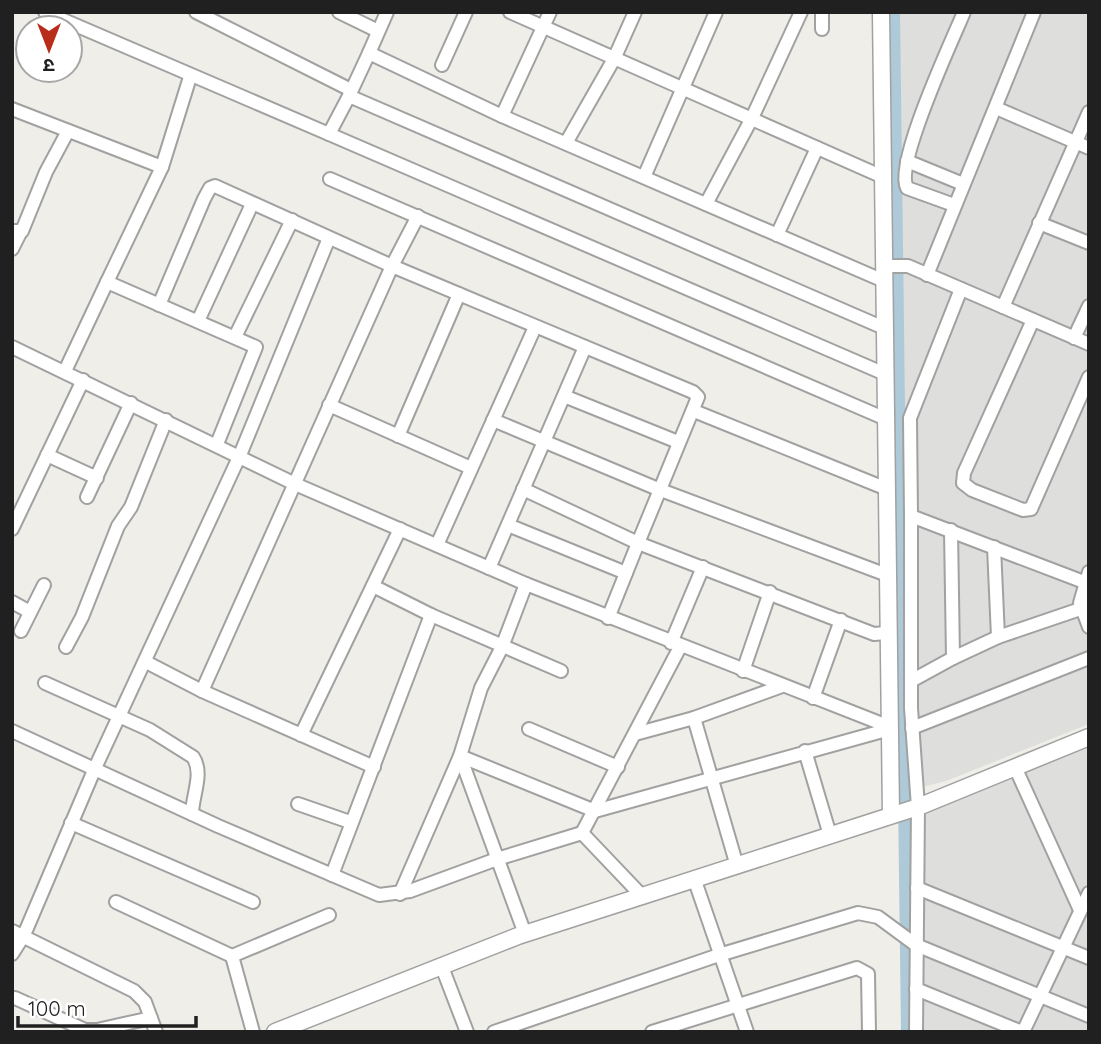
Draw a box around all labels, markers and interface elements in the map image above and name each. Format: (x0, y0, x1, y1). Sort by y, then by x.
north arrow (14, 14, 84, 84)
text: उ (43, 54, 55, 78)
scale bar (18, 984, 196, 1028)
text: 100 m (28, 995, 86, 1021)

